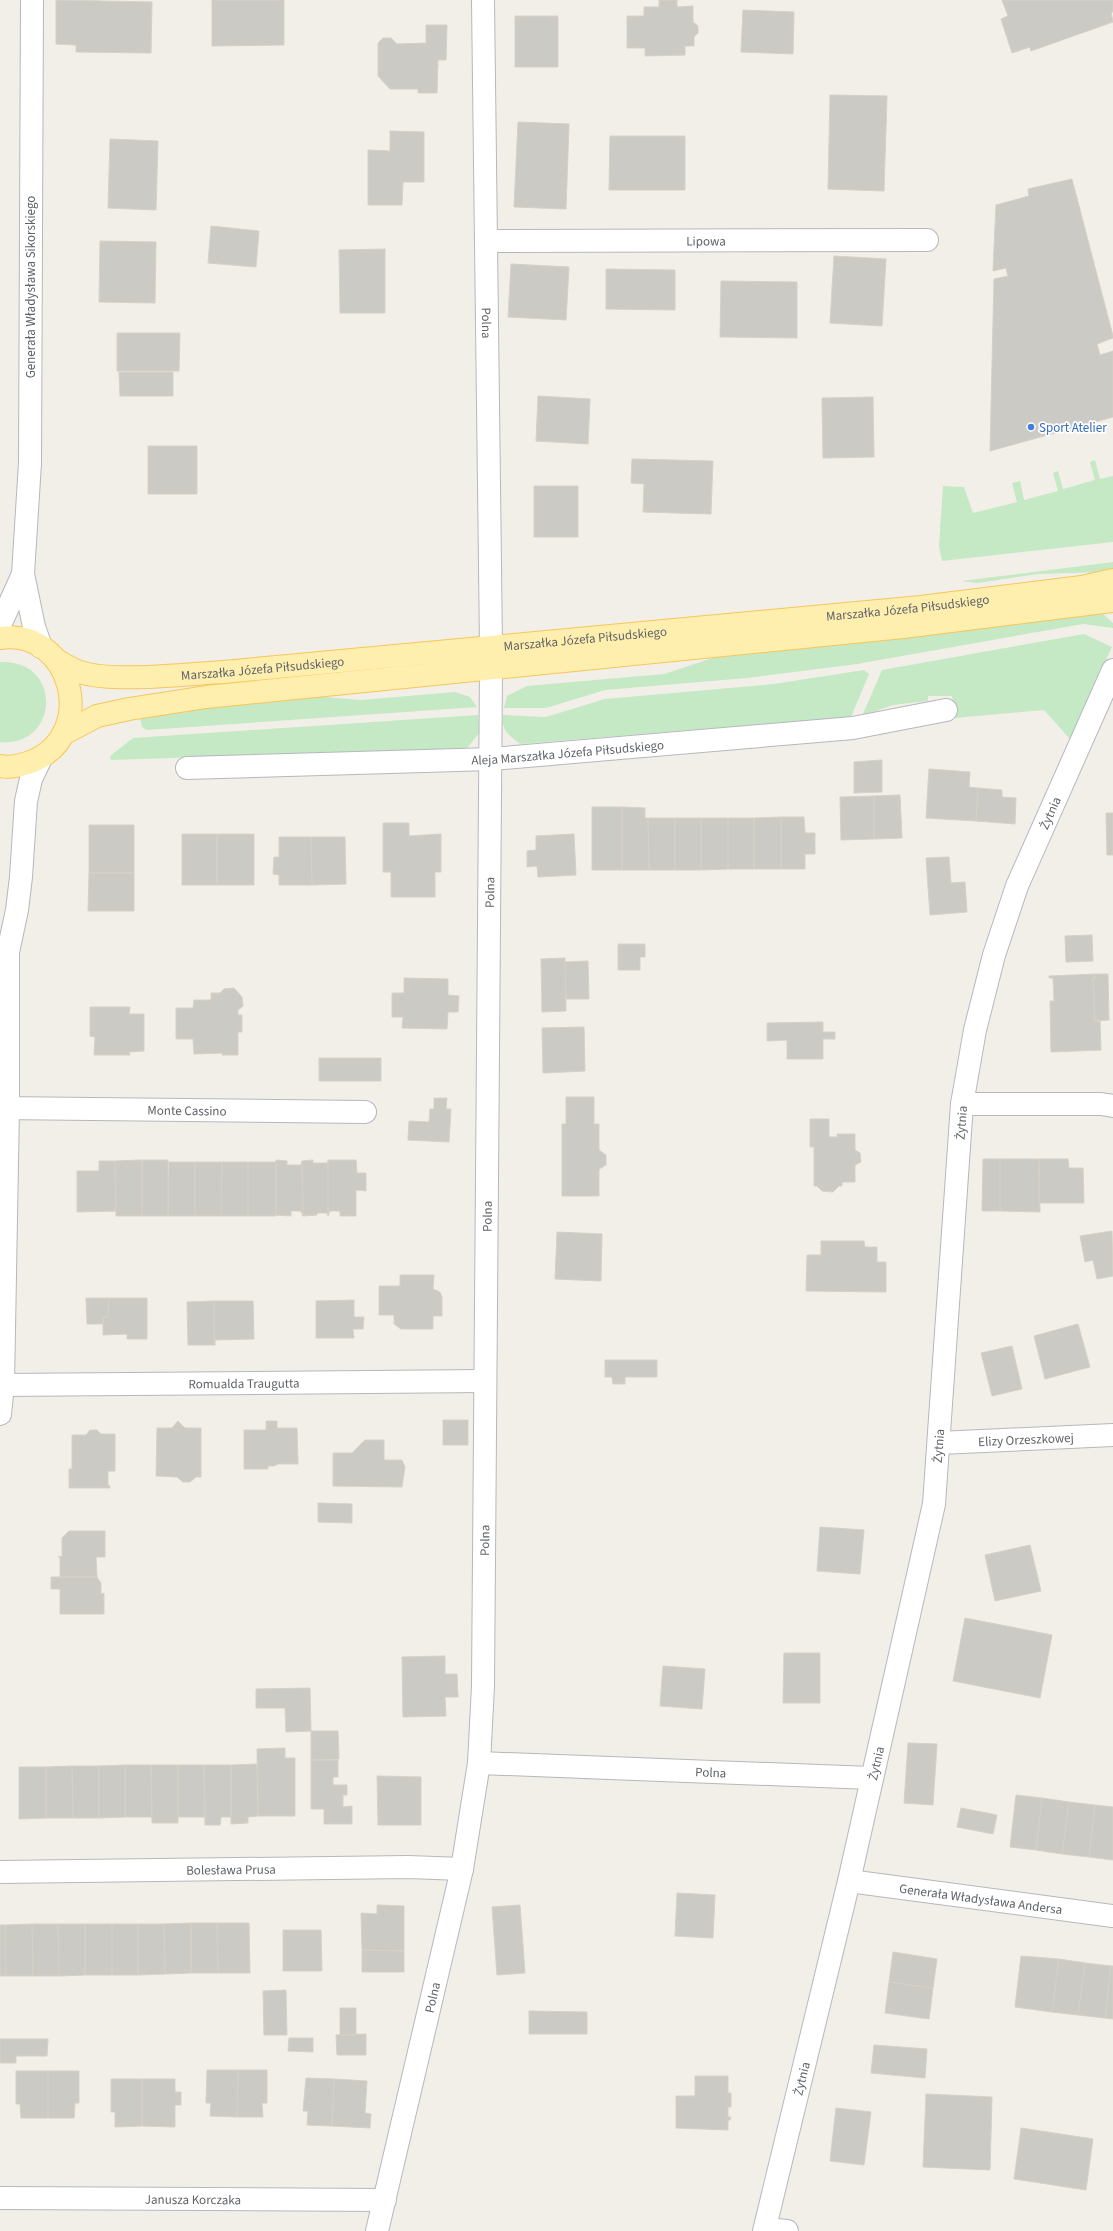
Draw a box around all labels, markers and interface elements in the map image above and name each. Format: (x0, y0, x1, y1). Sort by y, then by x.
street label: Generała Władysława Sikorskiego (22, 196, 40, 378)
street label: Lipowa (686, 232, 726, 251)
street label: Polna (477, 307, 495, 339)
place label: Sport Atelier (1039, 419, 1107, 437)
marker: Sport Atelier (1026, 422, 1036, 432)
street label: Marszałka Józefa Piłsudskiego (825, 591, 990, 626)
street label: Marszałka Józefa Piłsudskiego (503, 623, 668, 656)
street label: Marszałka Józefa Piłsudskiego (180, 653, 345, 685)
street label: Aleja Marszałka Józefa Piłsudskiego (471, 736, 665, 770)
street label: Żytnia (1035, 794, 1066, 832)
street label: Polna (481, 877, 499, 908)
street label: Monte Cassino (147, 1102, 227, 1120)
street label: Żytnia (952, 1105, 972, 1140)
street label: Polna (479, 1201, 497, 1232)
street label: Romualda Traugutta (188, 1375, 300, 1393)
street label: Żytnia (929, 1428, 949, 1464)
street label: Elizy Orzeszkowej (978, 1429, 1074, 1451)
street label: Polna (476, 1525, 494, 1556)
street label: Żytnia (864, 1745, 889, 1782)
street label: Polna (695, 1763, 727, 1782)
street label: Bolesława Prusa (186, 1861, 276, 1880)
street label: Generała Władysława Andersa (898, 1880, 1063, 1919)
street label: Polna (421, 1980, 445, 2015)
street label: Żytnia (789, 2060, 815, 2097)
street label: Janusza Korczaka (145, 2191, 241, 2209)

